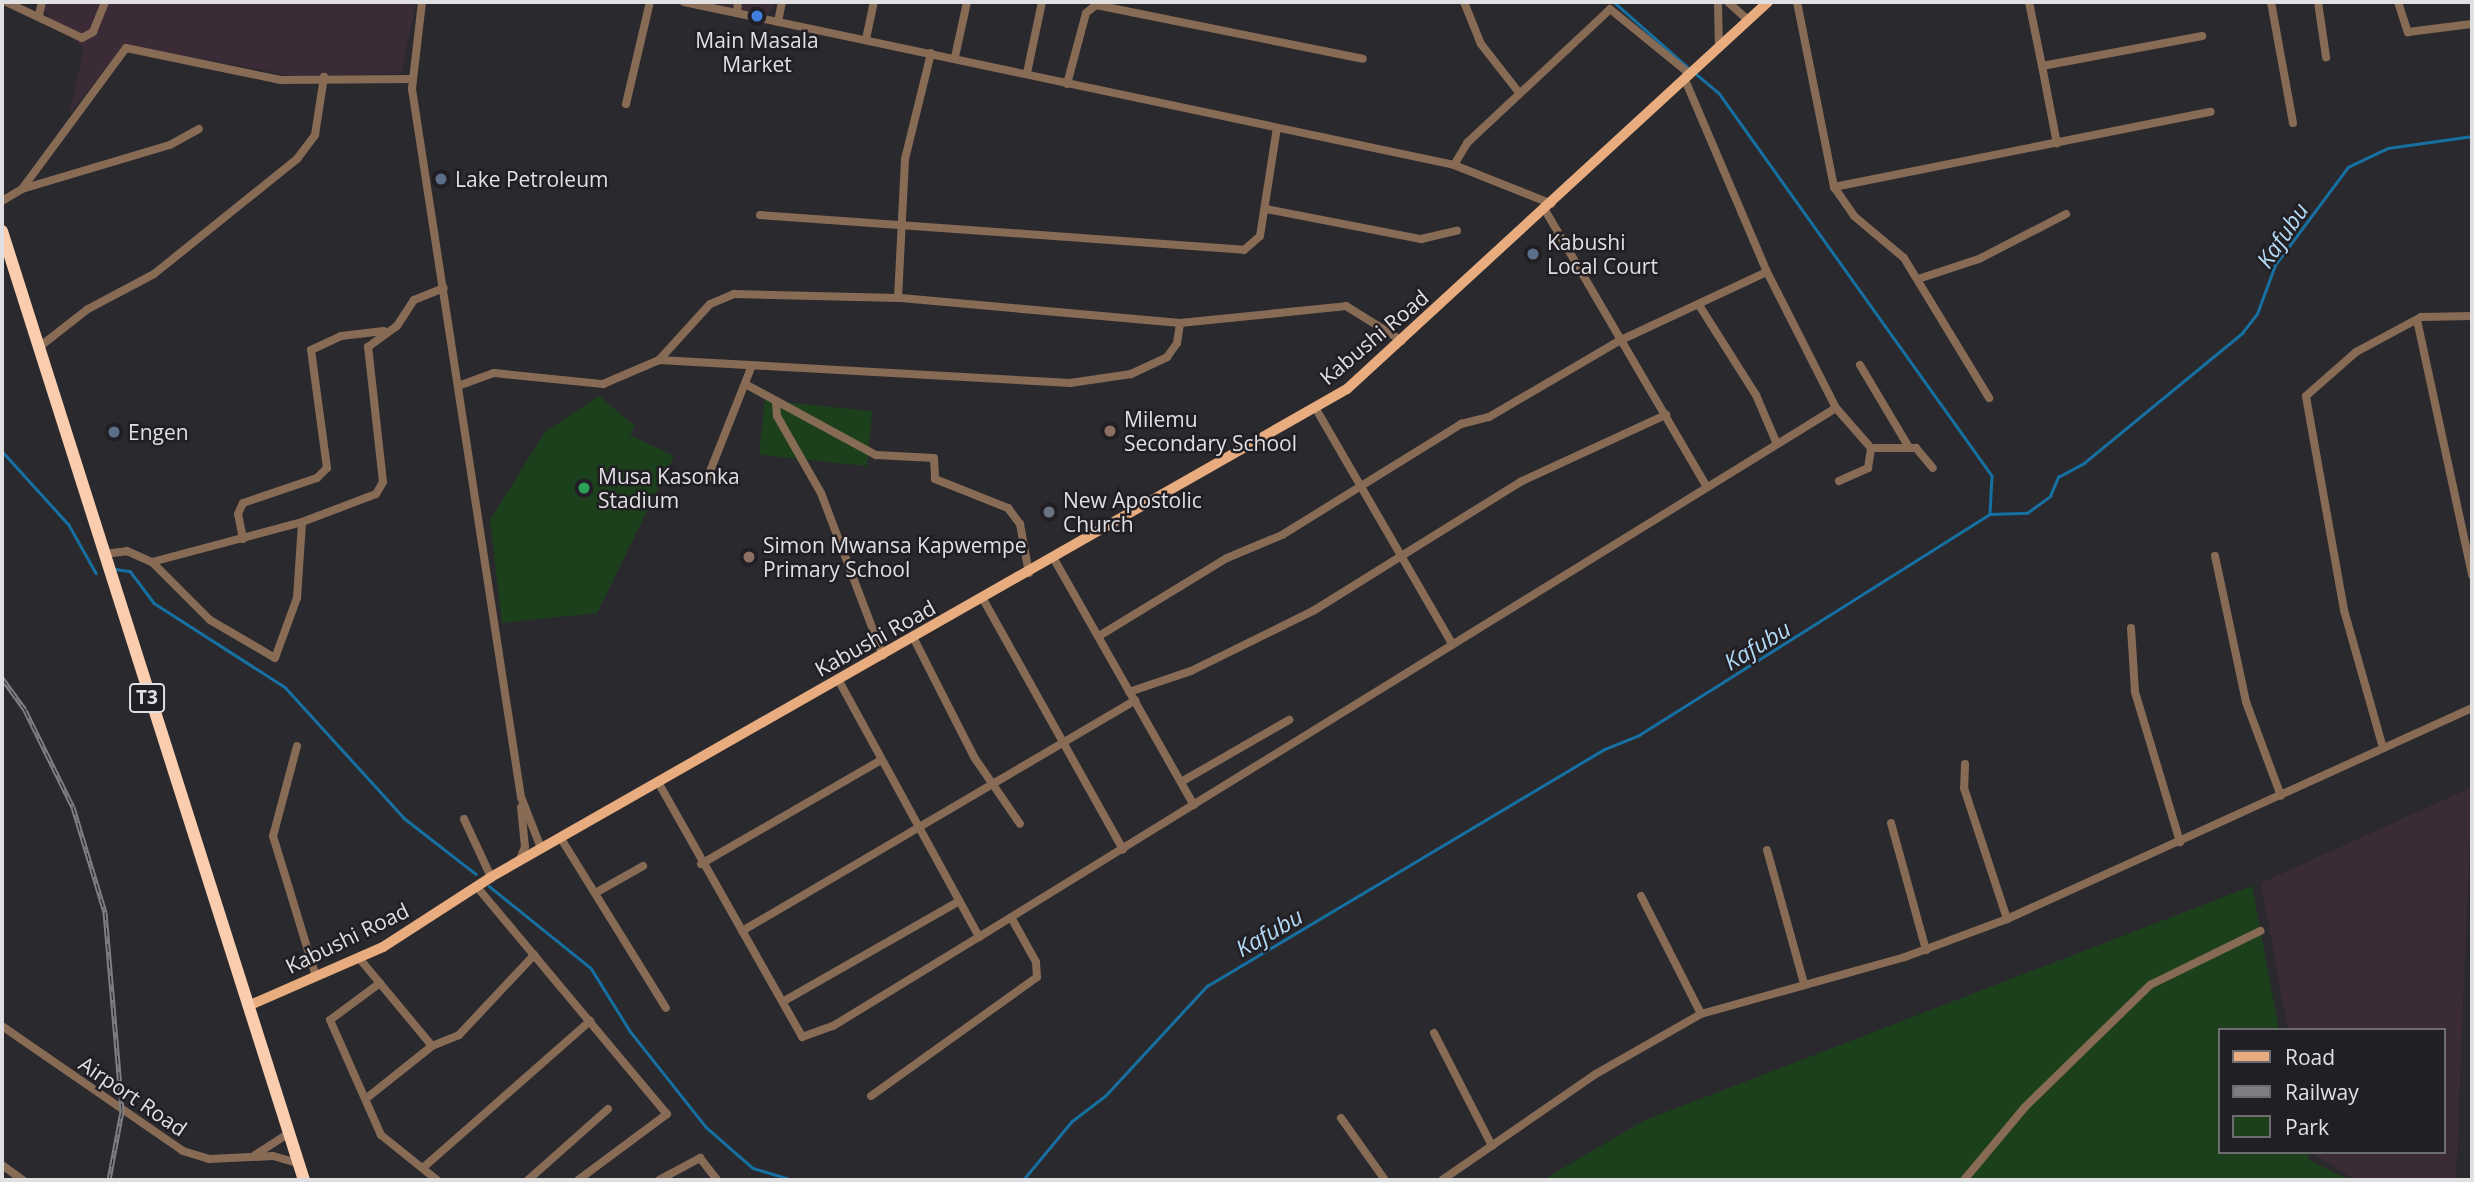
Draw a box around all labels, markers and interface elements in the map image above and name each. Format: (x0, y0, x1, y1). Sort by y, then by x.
marker: Main Masala Market (749, 8, 765, 24)
place label: Main Masala Market (695, 27, 819, 77)
place label: Lake Petroleum (455, 166, 608, 192)
marker: Lake Petroleum (433, 171, 449, 187)
water label: Kafubu (2250, 197, 2314, 273)
place label: Kabushi Local Court (1547, 229, 1658, 279)
marker: Kabushi Local Court (1525, 246, 1541, 262)
street label: Kabushi Road (1315, 284, 1433, 390)
place label: Milemu Secondary School (1124, 406, 1297, 456)
place label: Engen (128, 419, 189, 445)
marker: Milemu Secondary School (1102, 423, 1118, 439)
marker: Engen (106, 424, 122, 440)
place label: Musa Kasonka Stadium (598, 463, 740, 513)
marker: Musa Kasonka Stadium (576, 480, 592, 496)
place label: New Apostolic Church (1063, 487, 1202, 537)
marker: New Apostolic Church (1041, 504, 1057, 520)
place label: Simon Mwansa Kapwempe Primary School (763, 532, 1027, 582)
marker: Simon Mwansa Kapwempe Primary School (741, 549, 757, 565)
street label: Kabushi Road (810, 594, 940, 682)
water label: Kafubu (1719, 614, 1795, 676)
road number: T3 (128, 682, 166, 713)
street label: Kabushi Road (281, 897, 413, 979)
water label: Kafubu (1231, 902, 1307, 962)
legend (2218, 1028, 2446, 1154)
text: Road (2285, 1043, 2335, 1071)
street label: Airport Road (74, 1051, 192, 1141)
text: Railway (2285, 1078, 2359, 1106)
text: Park (2285, 1113, 2329, 1141)

